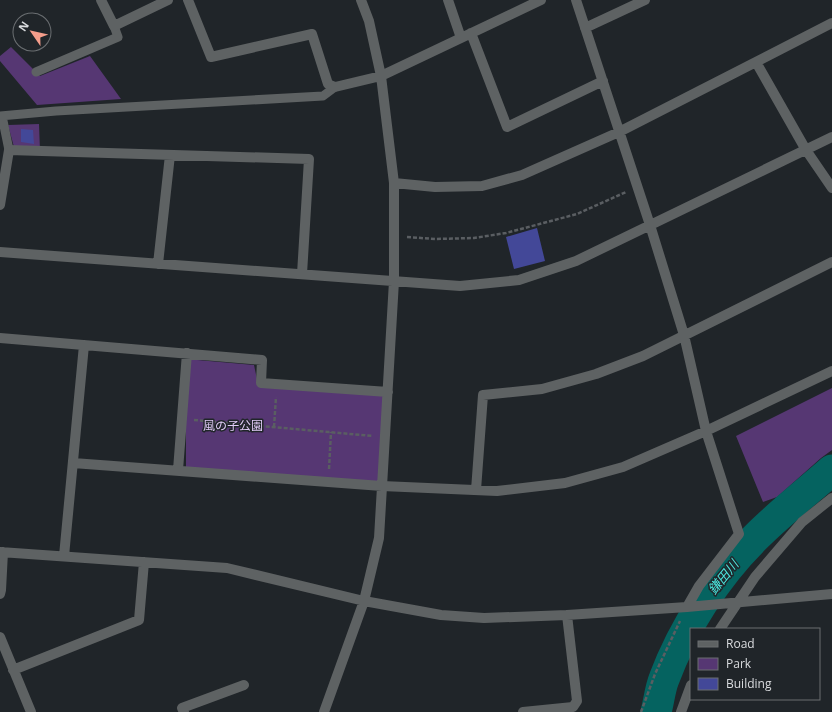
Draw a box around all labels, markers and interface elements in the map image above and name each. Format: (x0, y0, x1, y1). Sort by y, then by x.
north arrow (12, 12, 52, 52)
text: N (15, 18, 32, 34)
park label: 風の子公園 (203, 417, 263, 434)
water label: 鎌田川 (704, 555, 744, 598)
legend (690, 628, 820, 700)
text: Road (726, 635, 755, 652)
text: Park (726, 655, 752, 672)
text: Building (726, 675, 772, 692)

